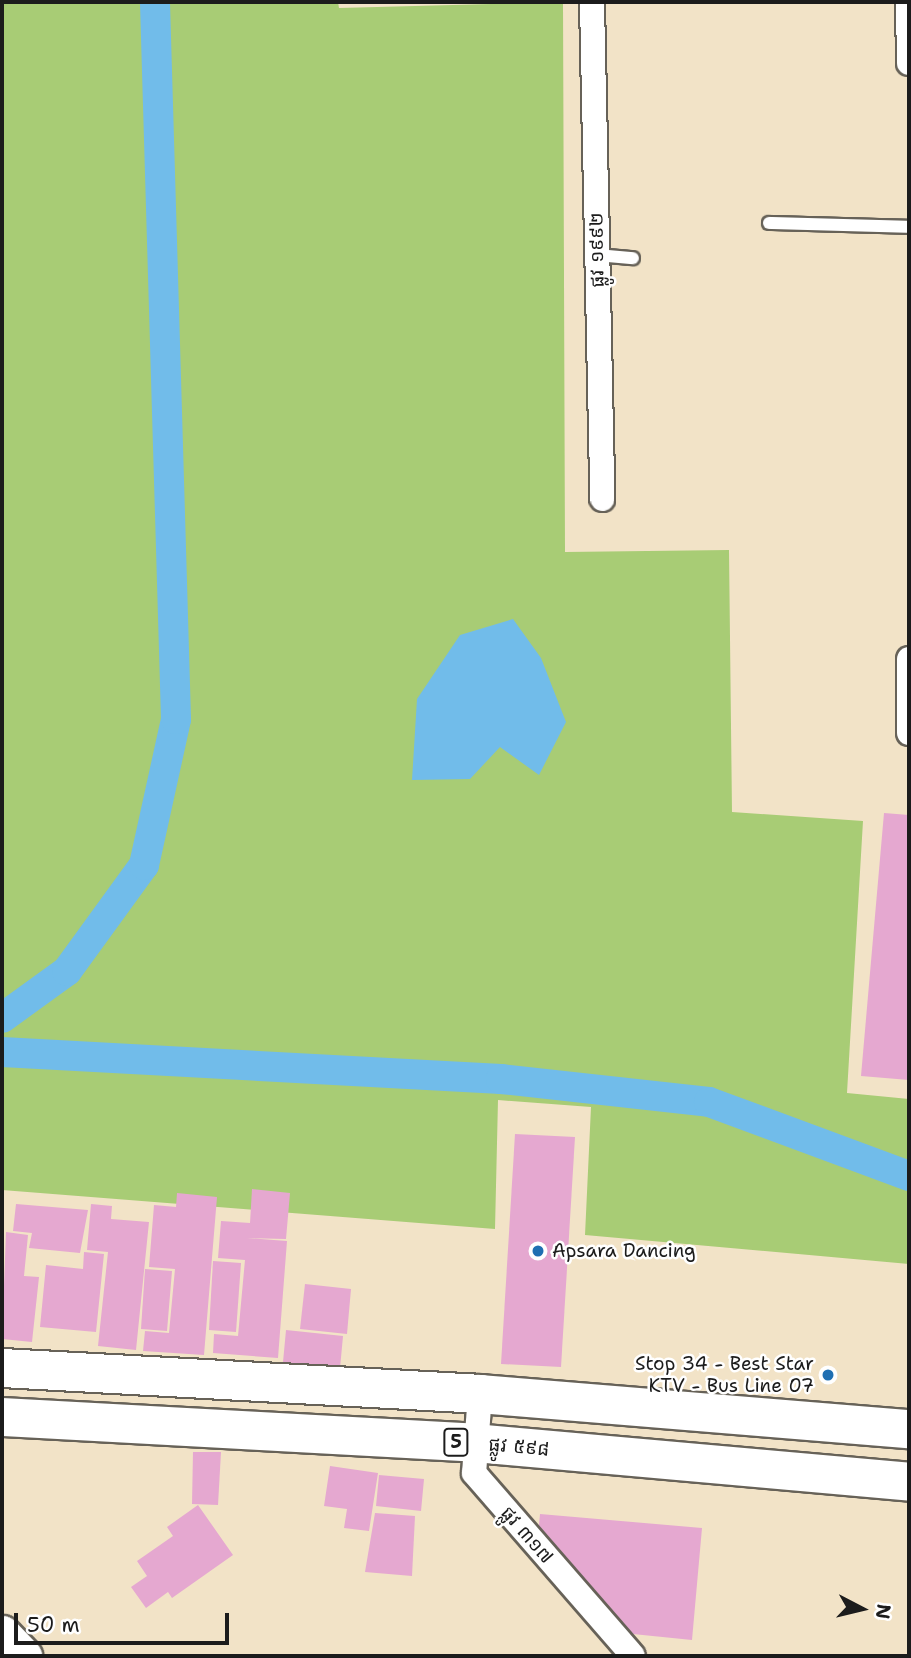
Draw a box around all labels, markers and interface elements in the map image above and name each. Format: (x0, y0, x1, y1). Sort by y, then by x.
street label: ផ្លូវ ១៩៩២ (585, 212, 609, 288)
place label: Apsara Dancing (552, 1240, 696, 1262)
marker: Apsara Dancing (530, 1243, 546, 1259)
place label: Stop 34 - Best Star KTV - Bus Line 07 (635, 1353, 814, 1397)
marker: Stop 34 - Best Star KTV - Bus Line 07 (820, 1367, 836, 1383)
road number: 5 (442, 1428, 470, 1456)
street label: ផ្លូវ ៥៩៨ (488, 1433, 550, 1461)
street label: ផ្លូវ ៣១៧ (496, 1502, 558, 1568)
north arrow (827, 1574, 897, 1644)
scale bar (18, 1598, 233, 1642)
text: N (870, 1603, 897, 1621)
text: 50 m (27, 1611, 80, 1639)

